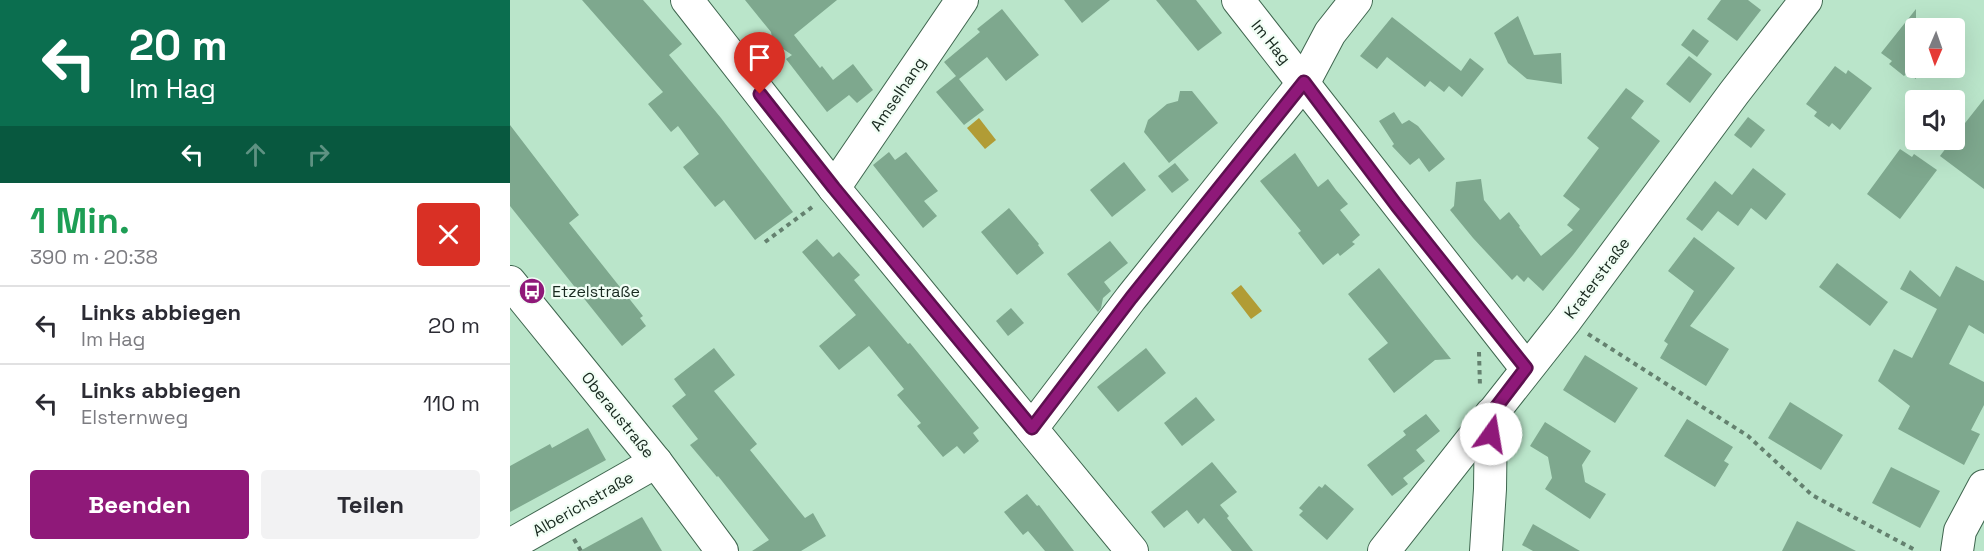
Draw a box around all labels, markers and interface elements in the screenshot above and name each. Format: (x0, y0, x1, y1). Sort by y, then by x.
street label: Im Hag (1247, 15, 1295, 69)
north arrow (1905, 18, 1965, 78)
map controls (1905, 18, 1965, 150)
text: 20 m (129, 19, 228, 72)
icon: left (30, 24, 108, 102)
pin (734, 32, 785, 94)
icon: arrive (743, 41, 776, 74)
street label: Amselhang (866, 53, 930, 135)
text: Im Hag (129, 71, 216, 106)
button: sound (1905, 90, 1965, 150)
icon: left (176, 138, 209, 171)
icon: ahead (239, 138, 272, 171)
icon: right (302, 138, 335, 171)
text: 1 Min. (30, 198, 130, 244)
button: close (417, 203, 480, 266)
street label: Kraterstraße (1560, 233, 1634, 323)
text: 390 m · 20:38 (30, 244, 158, 270)
bus stop icon: Etzelstraße (517, 276, 547, 306)
place label: Etzelstraße (552, 281, 640, 302)
text: Links abbiegen (81, 298, 241, 326)
icon: left (30, 309, 63, 342)
text: 20 m (428, 311, 480, 339)
text: Im Hag (81, 326, 145, 352)
street label: Oberaustraße (577, 368, 659, 462)
text: Links abbiegen (81, 376, 241, 404)
icon: left (30, 387, 63, 420)
text: 110 m (423, 389, 480, 417)
position arrow (1459, 402, 1523, 466)
text: Elsternweg (81, 404, 188, 430)
street label: Alberichstraße (529, 467, 637, 541)
button: Beenden (30, 470, 249, 539)
button: Teilen (261, 470, 480, 539)

